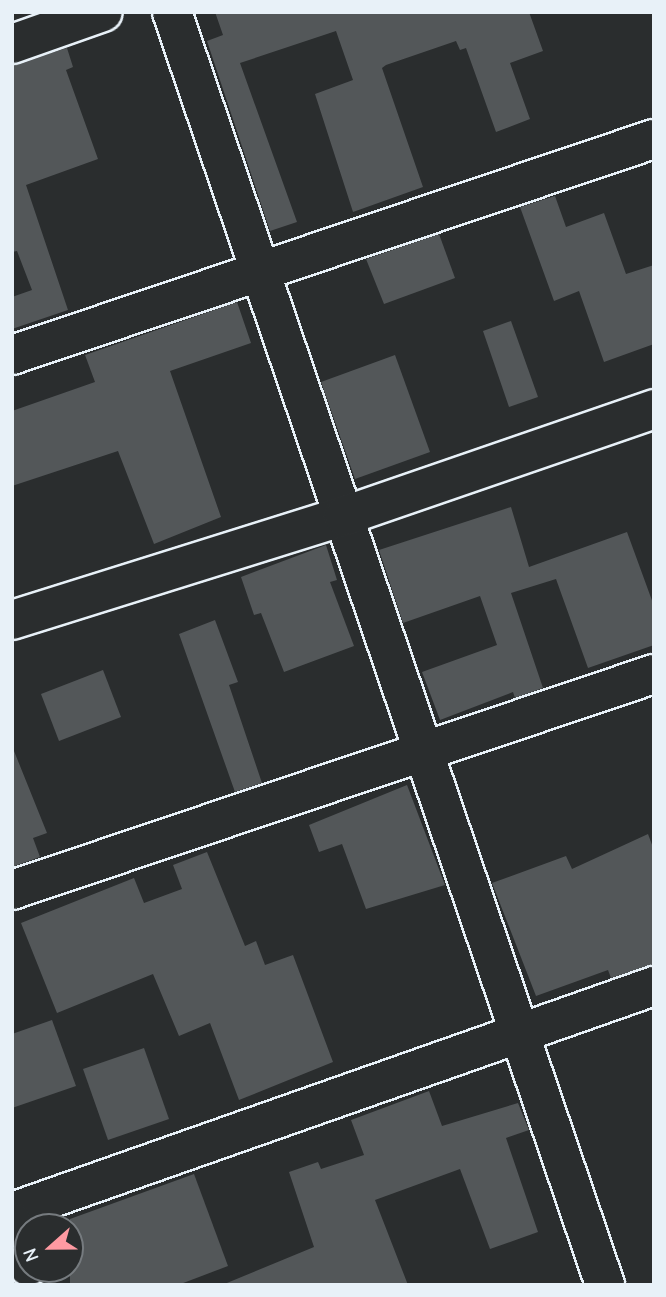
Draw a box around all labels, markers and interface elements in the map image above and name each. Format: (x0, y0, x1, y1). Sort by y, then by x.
north arrow (14, 1213, 84, 1283)
text: N (19, 1245, 44, 1265)

